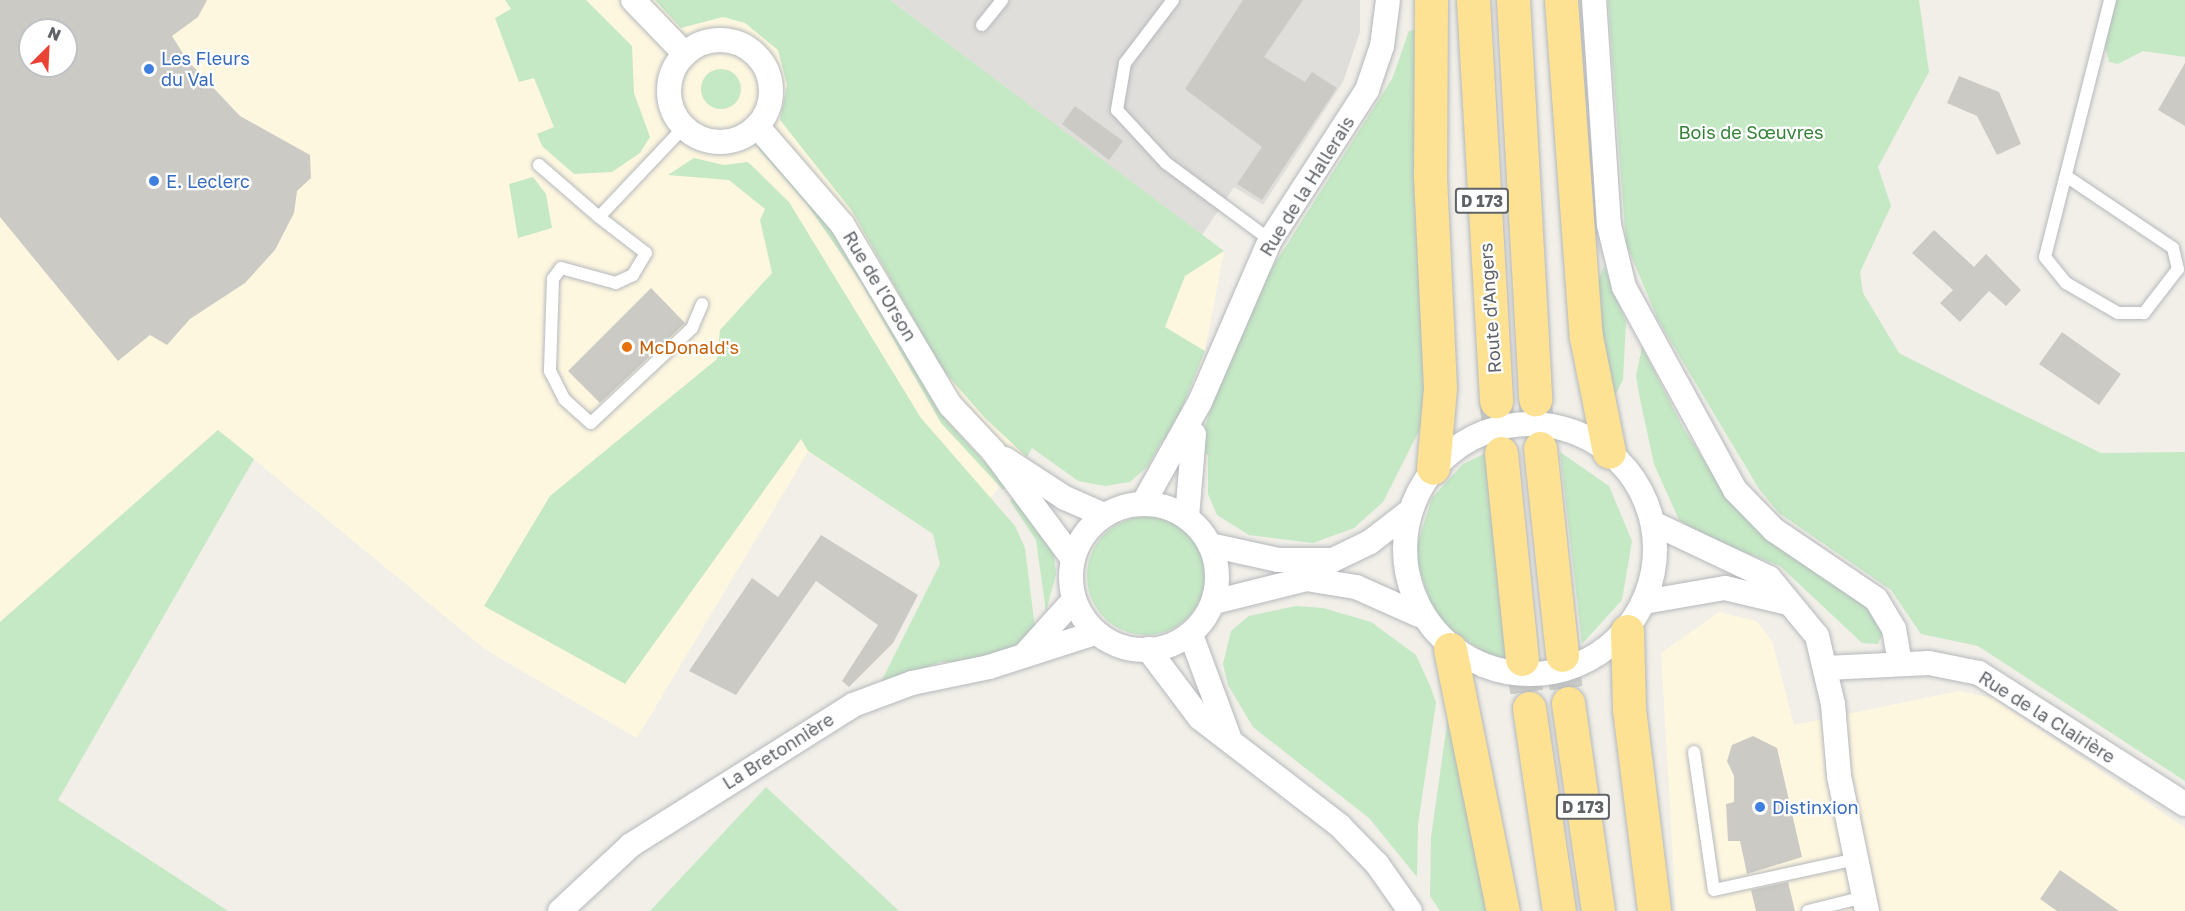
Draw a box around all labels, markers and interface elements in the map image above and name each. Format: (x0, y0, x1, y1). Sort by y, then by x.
north arrow (18, 18, 78, 78)
text: N (45, 22, 64, 45)
place label: Les Fleurs du Val (161, 48, 250, 90)
marker: Les Fleurs du Val (142, 62, 156, 76)
street label: Rue de la Hallerais (1255, 112, 1359, 260)
park label: Bois de Sœuvres (1678, 121, 1824, 143)
place label: E. Leclerc (166, 170, 250, 192)
marker: E. Leclerc (147, 174, 161, 188)
road number: D 173 (1454, 188, 1510, 214)
street label: Rue de l'Orson (839, 227, 921, 345)
street label: Route d'Angers (1475, 242, 1505, 374)
place label: McDonald's (639, 336, 739, 358)
marker: McDonald's (620, 340, 634, 354)
street label: Rue de la Clairière (1975, 666, 2119, 768)
street label: La Bretonnière (718, 708, 838, 794)
road number: D 173 (1554, 794, 1612, 820)
place label: Distinxion (1772, 796, 1859, 818)
marker: Distinxion (1753, 800, 1767, 814)

